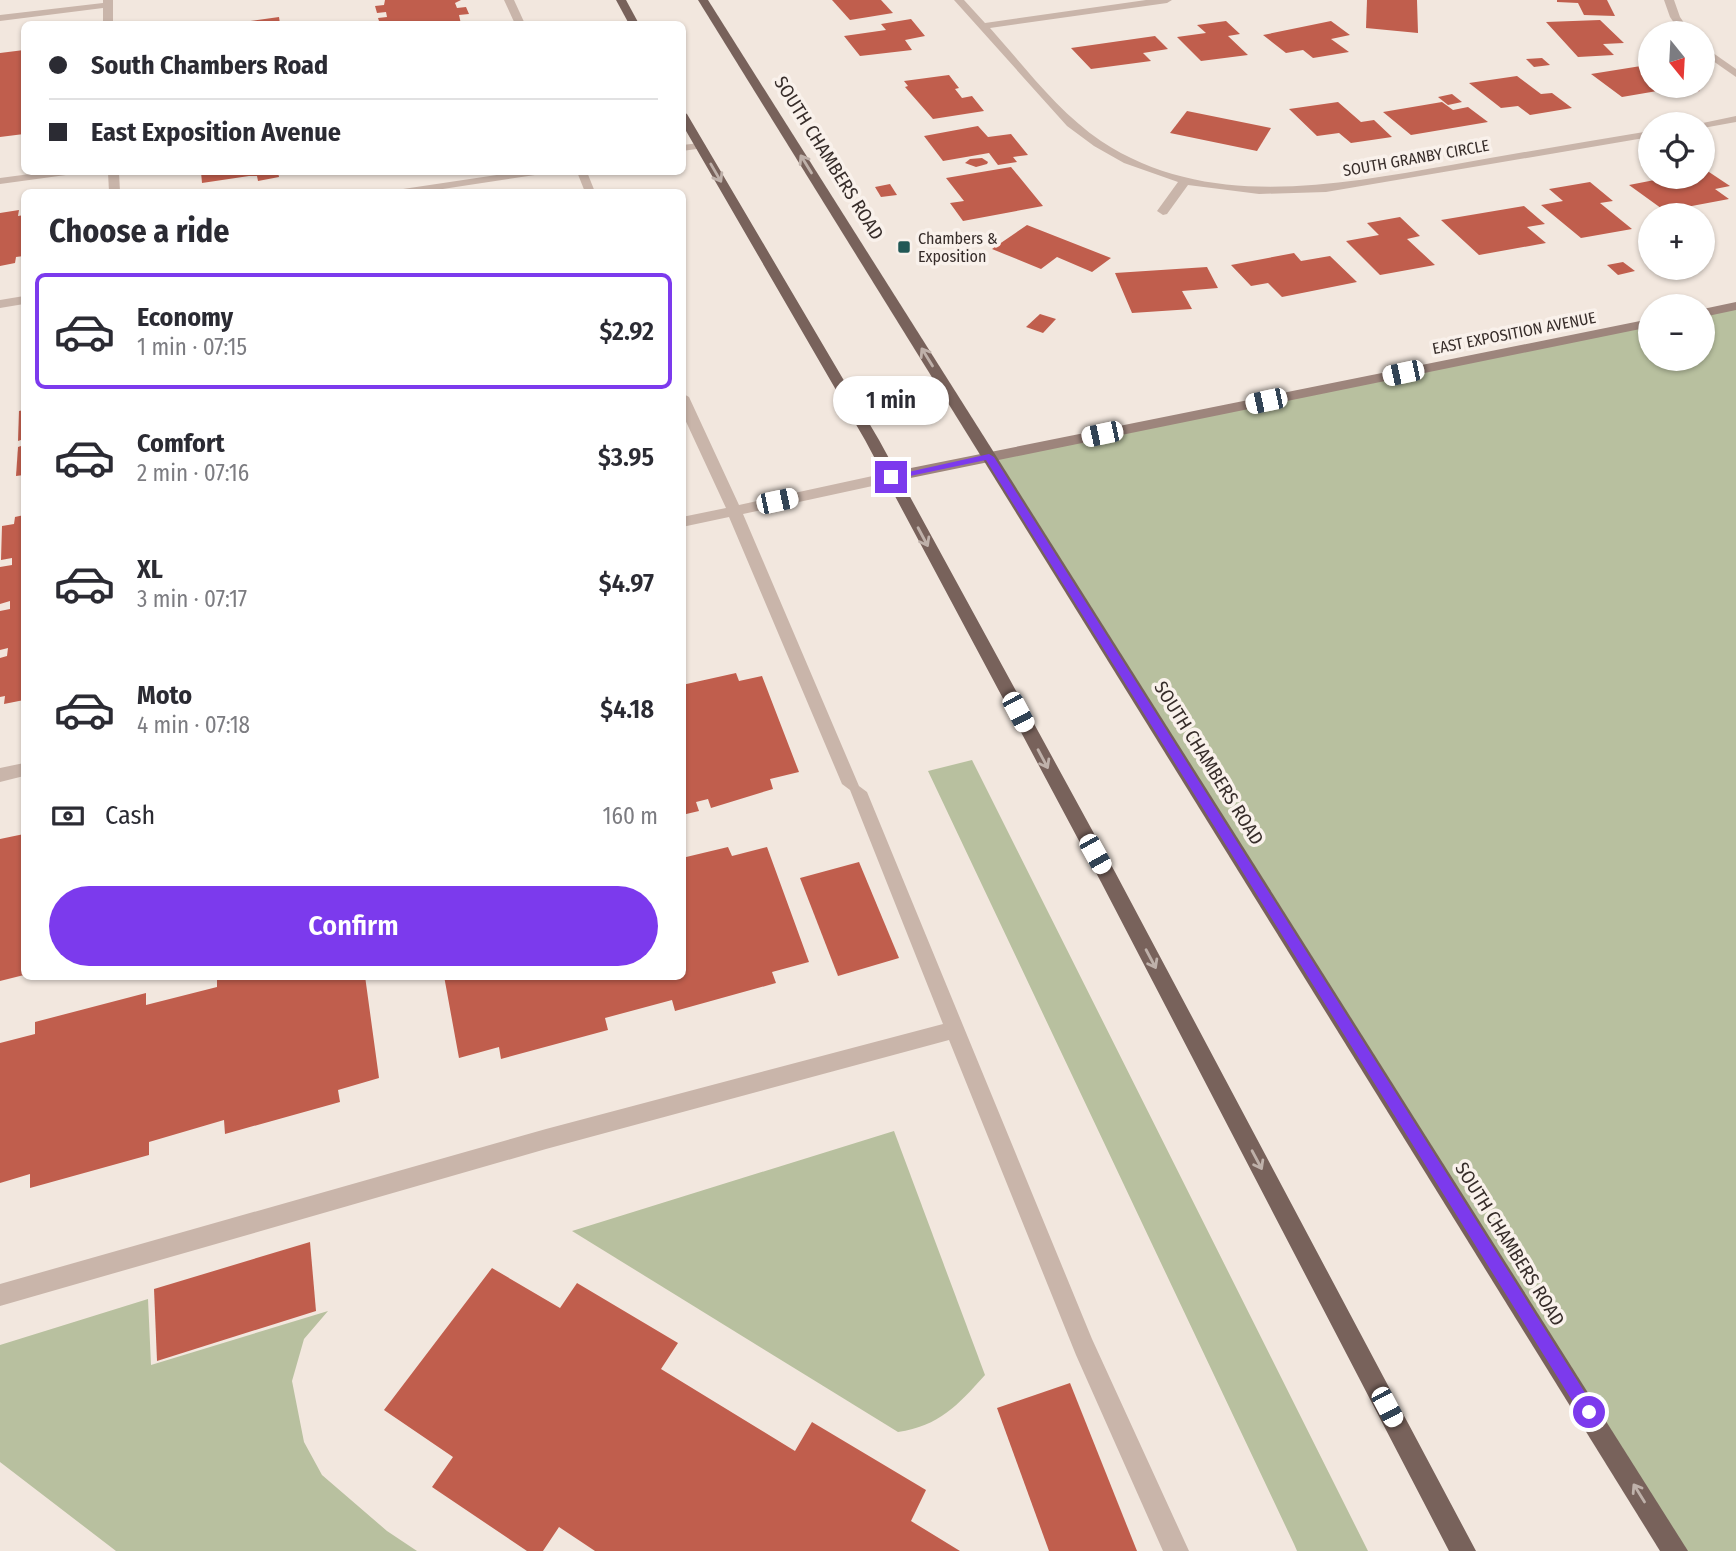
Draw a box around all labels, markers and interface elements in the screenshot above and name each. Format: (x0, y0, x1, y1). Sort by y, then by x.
north arrow (1638, 21, 1715, 98)
map controls (1638, 21, 1715, 371)
text: South Chambers Road (91, 50, 328, 81)
street label: SOUTH CHAMBERS ROAD (769, 72, 889, 244)
button: locate (1638, 112, 1715, 189)
text: East Exposition Avenue (91, 117, 341, 148)
street label: SOUTH GRANBY CIRCLE (1341, 136, 1491, 180)
one-way arrow (799, 155, 813, 175)
one-way arrow (709, 163, 723, 183)
button: + (1638, 203, 1715, 280)
text: Choose a ride (49, 212, 230, 250)
place label: Chambers & Exposition (918, 229, 998, 266)
marker: Chambers & Exposition (896, 239, 912, 255)
button: − (1638, 294, 1715, 371)
icon: car (53, 300, 116, 363)
text: Economy (137, 302, 233, 333)
street label: EAST EXPOSITION AVENUE (1431, 308, 1597, 358)
text: $2.92 (599, 316, 654, 347)
text: 1 min · 07:15 (137, 333, 247, 361)
one-way arrow (919, 348, 933, 368)
car (1381, 358, 1426, 388)
callout: 1 min (833, 376, 949, 424)
text: 1 min (866, 386, 916, 414)
car (1244, 386, 1289, 416)
car (1080, 419, 1125, 449)
icon: car (53, 426, 116, 489)
text: Comfort (137, 428, 225, 459)
text: $3.95 (598, 442, 654, 473)
text: 2 min · 07:16 (137, 459, 249, 487)
route end (875, 461, 907, 493)
car (755, 486, 800, 516)
one-way arrow (917, 526, 930, 547)
icon: car (53, 552, 116, 615)
text: XL (137, 554, 163, 585)
text: $4.97 (599, 568, 654, 599)
text: 3 min · 07:17 (137, 585, 247, 613)
street label: SOUTH CHAMBERS ROAD (1149, 677, 1269, 849)
icon: car (53, 678, 116, 741)
text: Moto (137, 680, 192, 711)
car (999, 689, 1038, 735)
text: $4.18 (600, 694, 654, 725)
text: 4 min · 07:18 (137, 711, 250, 739)
one-way arrow (1036, 748, 1050, 768)
icon: cash (49, 797, 87, 835)
text: Cash (105, 800, 155, 831)
text: 160 m (603, 802, 658, 830)
car (1076, 831, 1115, 877)
button: Confirm (49, 886, 658, 966)
one-way arrow (1145, 948, 1158, 969)
one-way arrow (1251, 1149, 1264, 1170)
street label: SOUTH CHAMBERS ROAD (1450, 1158, 1570, 1330)
car (1368, 1384, 1407, 1430)
route start (1573, 1396, 1605, 1428)
one-way arrow (1632, 1484, 1646, 1504)

